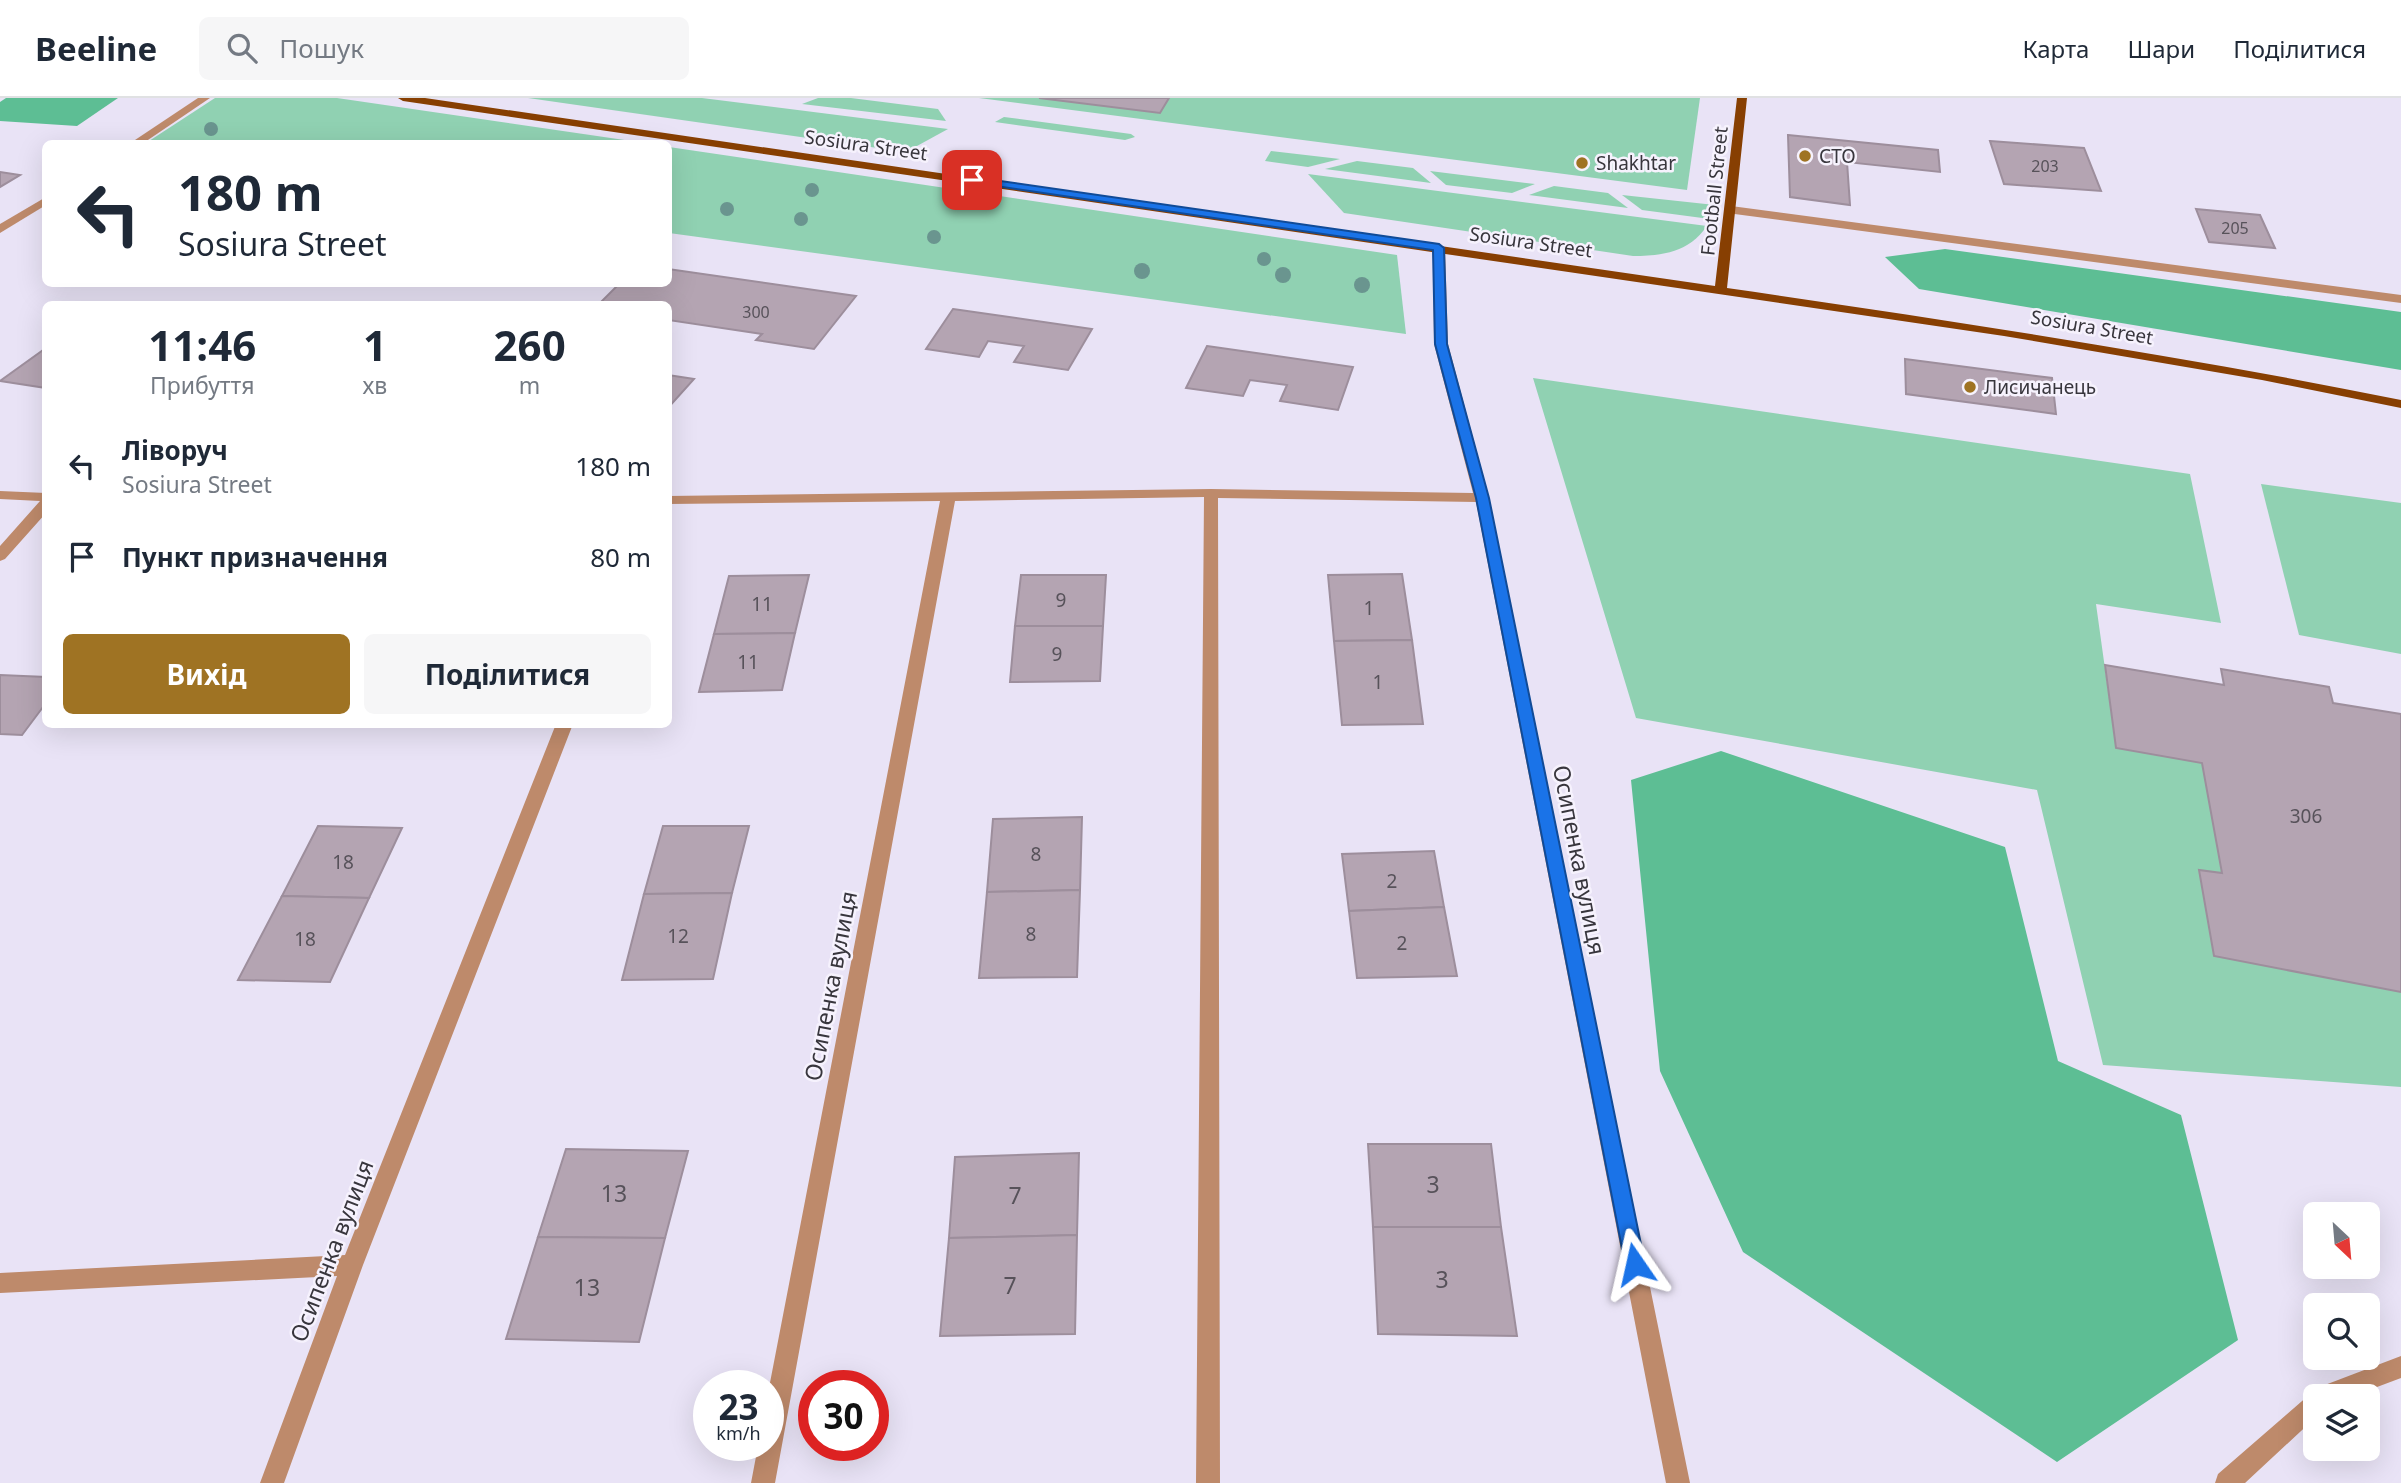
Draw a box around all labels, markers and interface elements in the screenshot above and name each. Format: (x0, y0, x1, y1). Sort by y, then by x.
search box (199, 17, 689, 80)
text: Beeline (35, 26, 157, 71)
icon: search (223, 29, 261, 67)
text: Пошук (279, 30, 364, 66)
text: Карта (2022, 32, 2089, 65)
text: Шари (2127, 32, 2195, 65)
text: Поділитися (2233, 32, 2366, 65)
street label: Sosiura Street (803, 124, 929, 167)
street label: Football Street (1694, 125, 1734, 257)
place label: СТО (1819, 143, 1856, 169)
marker: СТО (1797, 148, 1813, 164)
pin (942, 150, 1002, 210)
place label: Shakhtar (1596, 150, 1676, 176)
marker: Shakhtar (1574, 155, 1590, 171)
house number: 203 (2031, 155, 2059, 177)
text: 180 m (178, 159, 323, 225)
icon: arrive (953, 161, 991, 199)
icon: left (63, 168, 154, 259)
house number: 205 (2221, 217, 2249, 239)
street label: Sosiura Street (1468, 221, 1594, 264)
text: Sosiura Street (178, 222, 386, 265)
house number: 300 (742, 301, 770, 323)
street label: Sosiura Street (2029, 303, 2155, 351)
text: 11:46 (148, 316, 256, 373)
text: 1 (363, 316, 387, 373)
text: 260 (494, 316, 566, 373)
text: Прибуття (150, 369, 255, 401)
text: хв (363, 369, 387, 401)
text: m (519, 369, 540, 401)
place label: Лисичанець (1984, 374, 2096, 400)
marker: Лисичанець (1962, 379, 1978, 395)
text: Ліворуч (122, 432, 228, 468)
icon: left (63, 447, 101, 485)
text: 180 m (575, 448, 651, 484)
text: Sosiura Street (122, 468, 272, 500)
icon: arrive (63, 538, 101, 576)
text: Пункт призначення (122, 539, 388, 575)
text: 80 m (590, 539, 651, 575)
house number: 9 (1056, 587, 1066, 613)
house number: 11 (751, 591, 773, 617)
house number: 1 (1364, 595, 1374, 621)
button: Вихід (63, 634, 350, 714)
button: Поділитися (364, 634, 651, 714)
house number: 9 (1052, 641, 1062, 667)
house number: 11 (737, 649, 759, 675)
house number: 1 (1373, 669, 1383, 695)
street label: Осипенка вулиця (1546, 762, 1614, 957)
house number: 306 (2290, 803, 2322, 829)
house number: 8 (1031, 841, 1041, 867)
house number: 18 (332, 849, 354, 875)
house number: 2 (1387, 868, 1397, 894)
street label: Осипенка вулиця (796, 888, 864, 1083)
house number: 8 (1026, 921, 1036, 947)
house number: 12 (667, 923, 689, 949)
house number: 18 (294, 926, 316, 952)
house number: 2 (1397, 930, 1407, 956)
street label: Осипенка вулиця (282, 1155, 381, 1346)
house number: 3 (1426, 1168, 1440, 1200)
house number: 13 (601, 1177, 627, 1209)
house number: 7 (1008, 1179, 1022, 1211)
north arrow (2303, 1202, 2380, 1279)
map controls (2303, 1202, 2380, 1461)
position arrow (1598, 1227, 1672, 1301)
house number: 3 (1435, 1263, 1449, 1295)
house number: 7 (1003, 1269, 1017, 1301)
house number: 13 (574, 1271, 600, 1303)
button: search (2303, 1293, 2380, 1370)
speed limit sign: 30 (798, 1370, 889, 1461)
text: 23 (718, 1383, 759, 1430)
button: layers (2303, 1384, 2380, 1461)
text: km/h (716, 1421, 761, 1445)

